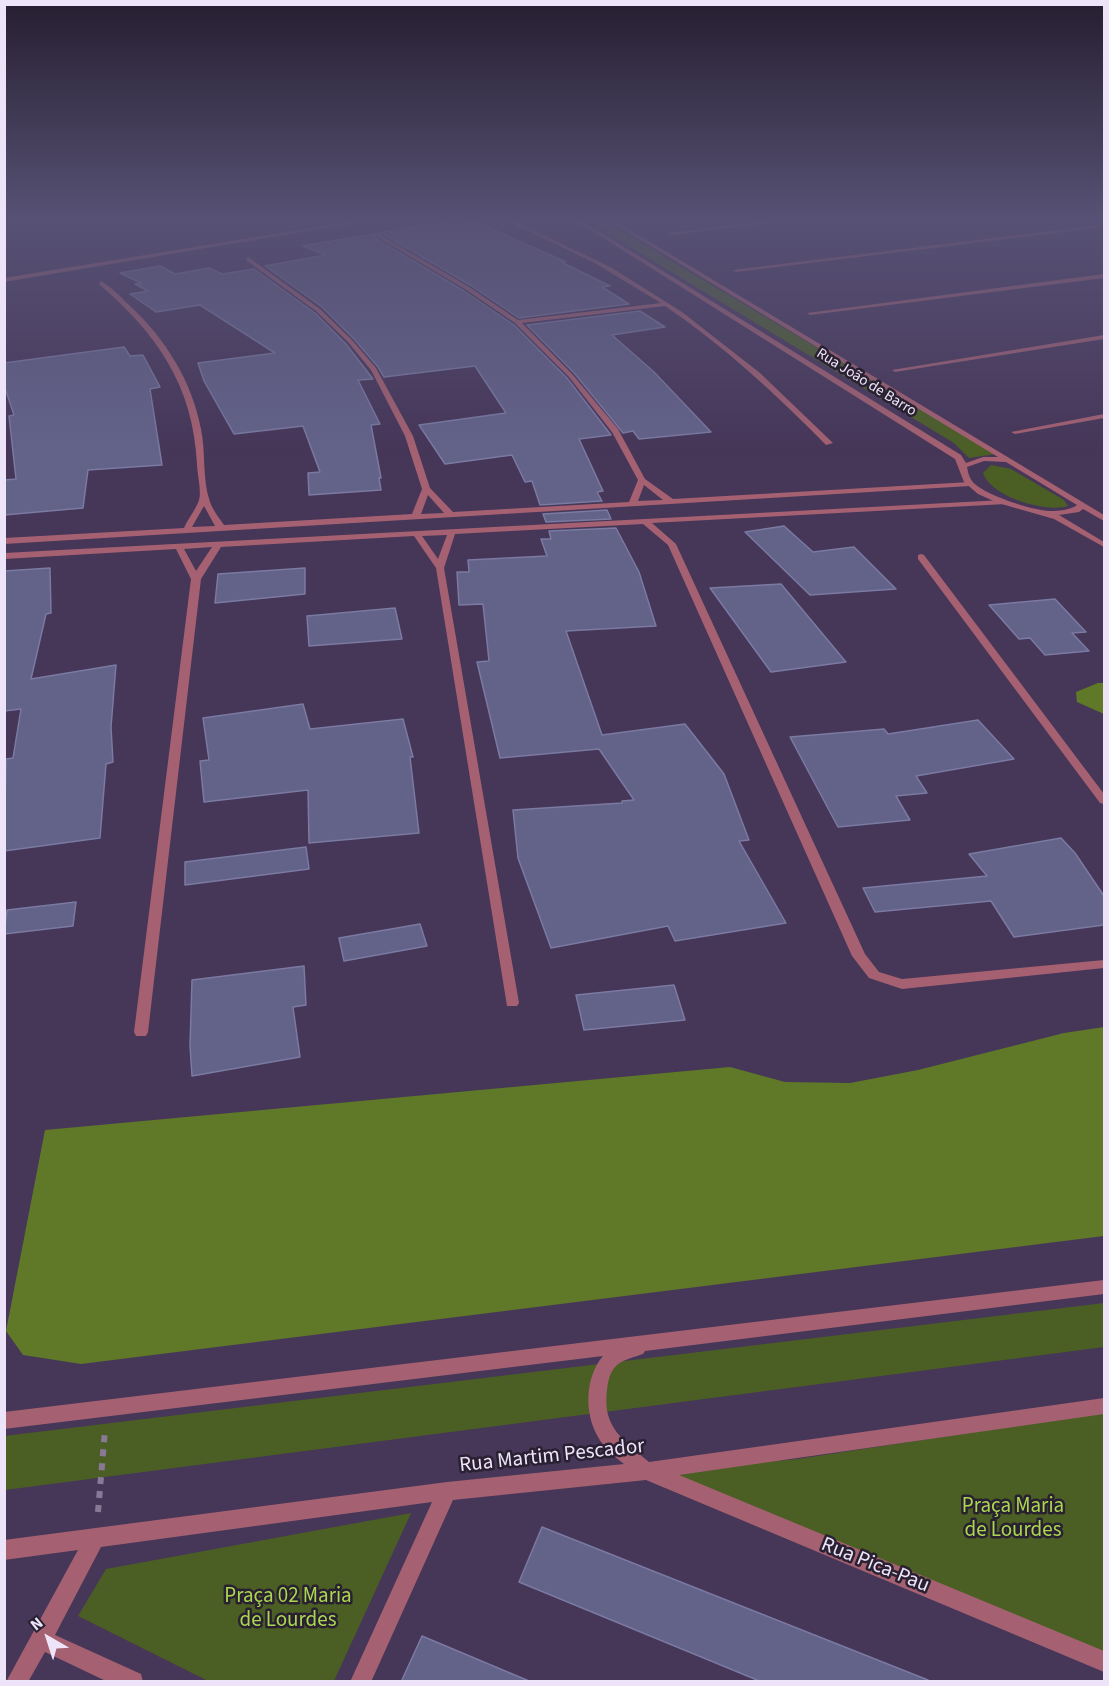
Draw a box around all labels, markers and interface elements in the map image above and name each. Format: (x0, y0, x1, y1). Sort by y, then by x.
street label: Rua João de Barro (813, 345, 919, 421)
street label: Rua Martim Pescador (458, 1435, 646, 1479)
park label: Praça Maria de Lourdes (962, 1494, 1064, 1544)
street label: Rua Pica-Pau (817, 1533, 933, 1599)
park label: Praça 02 Maria de Lourdes (224, 1584, 352, 1634)
north arrow (18, 1608, 78, 1668)
text: N (26, 1612, 48, 1636)

